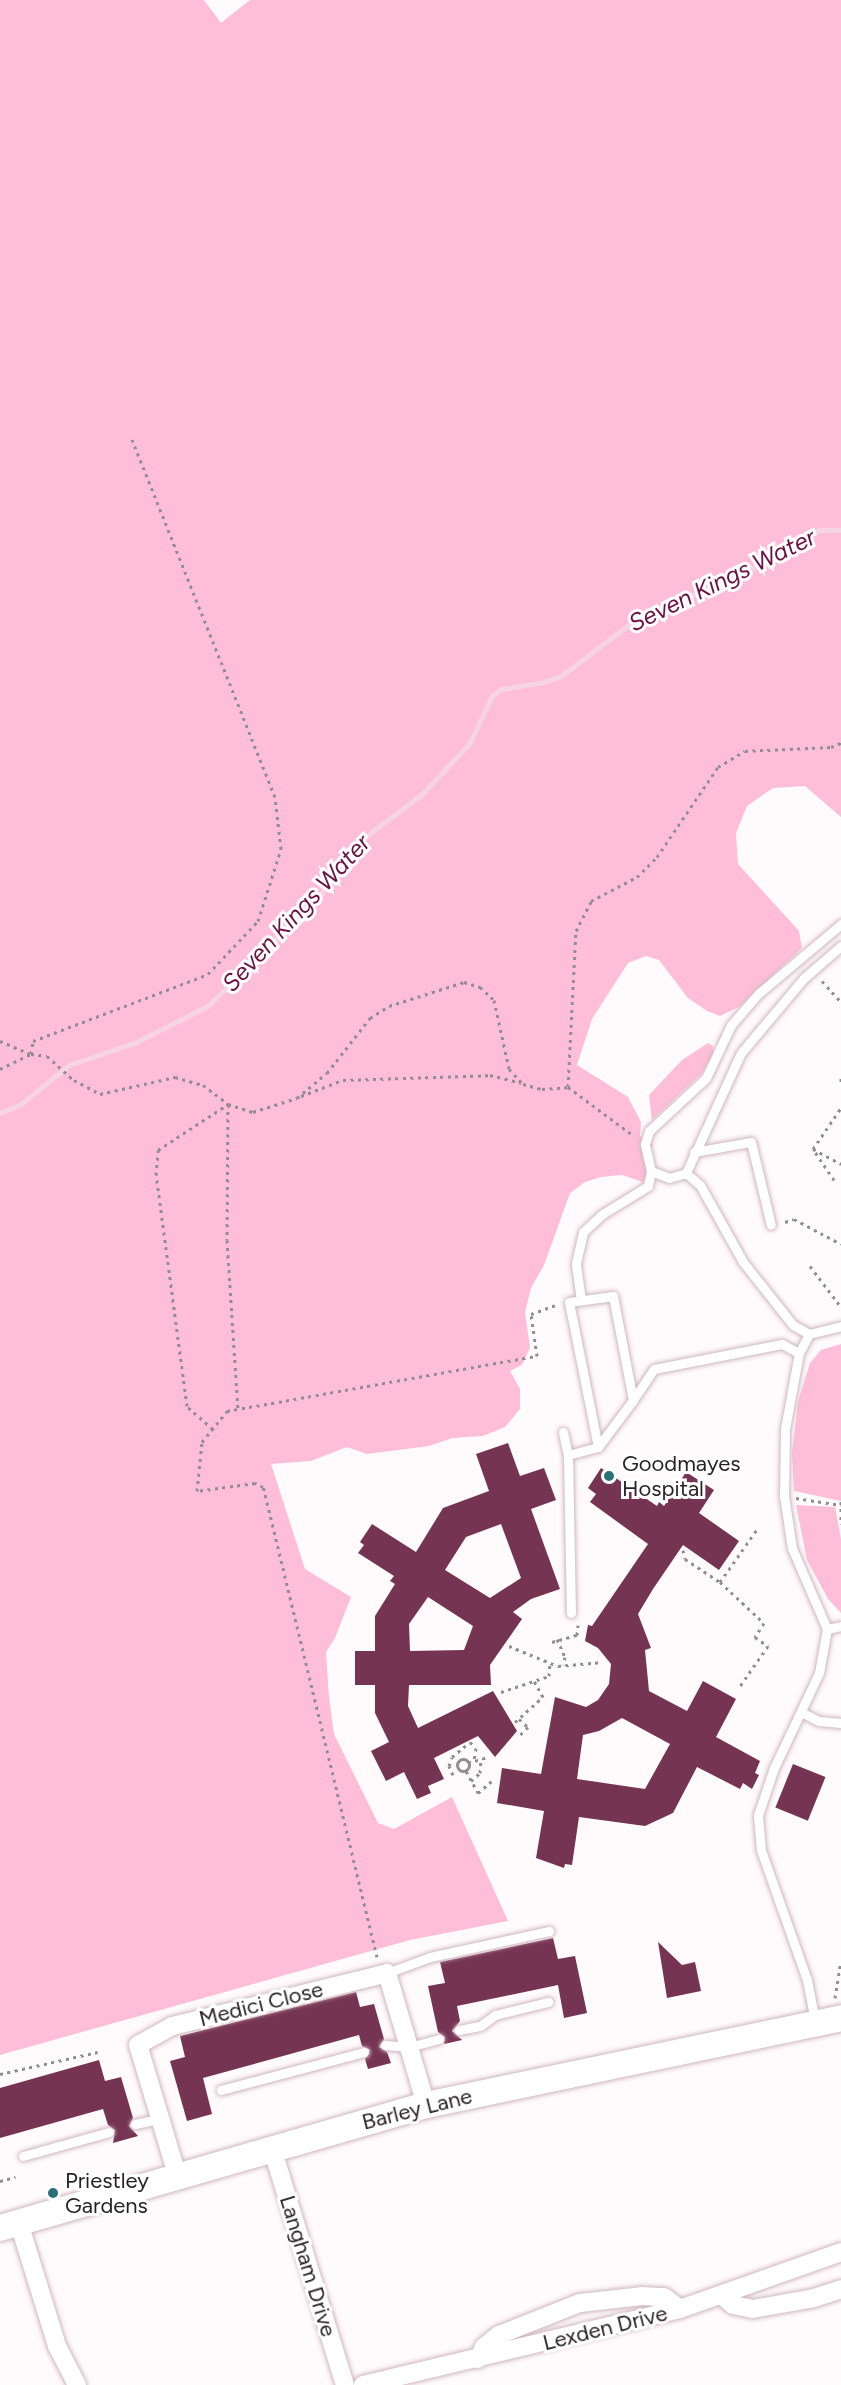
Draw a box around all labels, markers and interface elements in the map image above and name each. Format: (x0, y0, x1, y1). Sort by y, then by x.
water label: Seven Kings Water (624, 522, 820, 638)
water label: Seven Kings Water (216, 829, 376, 997)
place label: Goodmayes Hospital (622, 1450, 740, 1502)
marker: Goodmayes Hospital (600, 1467, 618, 1485)
street label: Medici Close (196, 1976, 326, 2032)
street label: Barley Lane (359, 2083, 475, 2135)
place label: Priestley Gardens (65, 2167, 149, 2218)
marker: Priestley Gardens (46, 2186, 60, 2200)
street label: Langham Drive (274, 2192, 342, 2340)
street label: Lexden Drive (540, 2300, 670, 2356)

